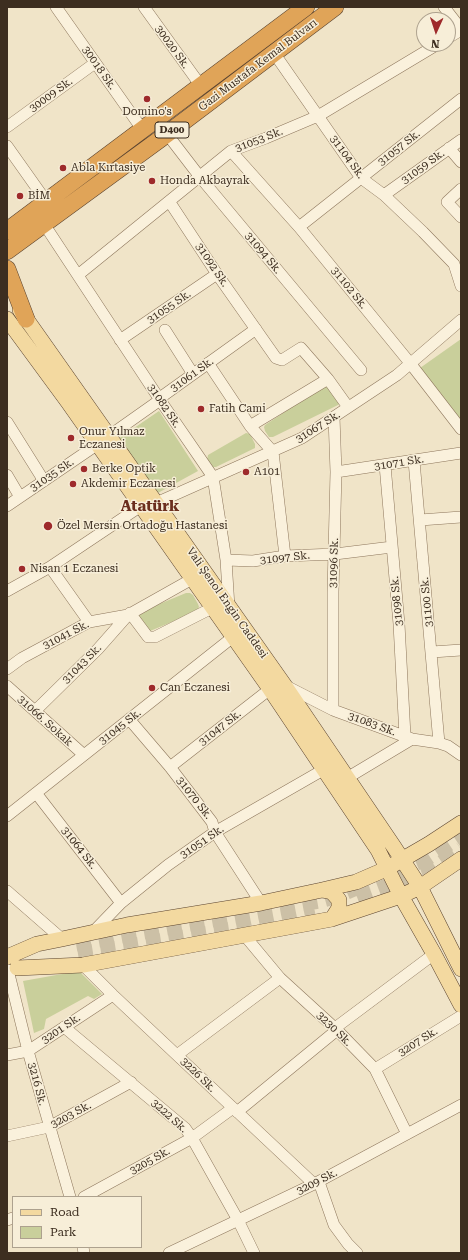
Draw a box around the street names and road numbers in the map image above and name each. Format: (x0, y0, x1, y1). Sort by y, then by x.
street label: Gazi Mustafa Kemal Bulvarı (196, 16, 320, 114)
street label: 30020 Sk. (152, 23, 192, 71)
street label: 30018 Sk. (79, 44, 119, 92)
street label: 30009 Sk. (27, 75, 75, 115)
road number: D400 (155, 122, 189, 138)
street label: 31053 Sk. (233, 125, 285, 155)
street label: 31057 Sk. (375, 127, 423, 169)
street label: 31104 Sk. (327, 133, 367, 181)
street label: 31059 Sk. (399, 147, 447, 187)
street label: 31094 Sk. (242, 230, 284, 276)
street label: 31092 Sk. (192, 240, 232, 290)
street label: 31102 Sk. (328, 264, 370, 312)
street label: 31055 Sk. (144, 287, 194, 327)
street label: 31061 Sk. (168, 355, 216, 395)
street label: 31082 Sk. (144, 381, 184, 431)
street label: 31067 Sk. (293, 408, 343, 446)
street label: 31071 Sk. (373, 453, 425, 473)
street label: 31035 Sk. (27, 455, 77, 495)
street label: 31096 Sk. (327, 538, 341, 588)
street label: Vali Şenol Engin Caddesi (184, 545, 270, 661)
street label: 31097 Sk. (259, 549, 311, 567)
street label: 31098 Sk. (388, 575, 406, 627)
street label: 31100 Sk. (418, 576, 436, 628)
street label: 31041 Sk. (41, 618, 91, 652)
street label: 31043 Sk. (60, 642, 104, 686)
street label: 31066. Sokak (15, 693, 75, 749)
street label: 31045 Sk. (96, 706, 144, 748)
street label: 31047 Sk. (196, 707, 244, 749)
street label: 31083 Sk. (346, 709, 398, 739)
street label: 31070 Sk. (173, 774, 215, 822)
street label: 31051 Sk. (177, 822, 227, 862)
street label: 31064 Sk. (58, 824, 100, 872)
street label: 3230 Sk. (314, 1009, 354, 1049)
street label: 3201 Sk. (39, 1011, 83, 1047)
street label: 3207 Sk. (396, 1025, 440, 1059)
street label: 3226 Sk. (178, 1055, 218, 1095)
street label: 3216 Sk. (25, 1061, 49, 1107)
street label: 3222 Sk. (148, 1096, 190, 1136)
street label: 3203 Sk. (48, 1099, 94, 1131)
street label: 3205 Sk. (128, 1145, 172, 1177)
street label: 3209 Sk. (294, 1166, 340, 1198)

